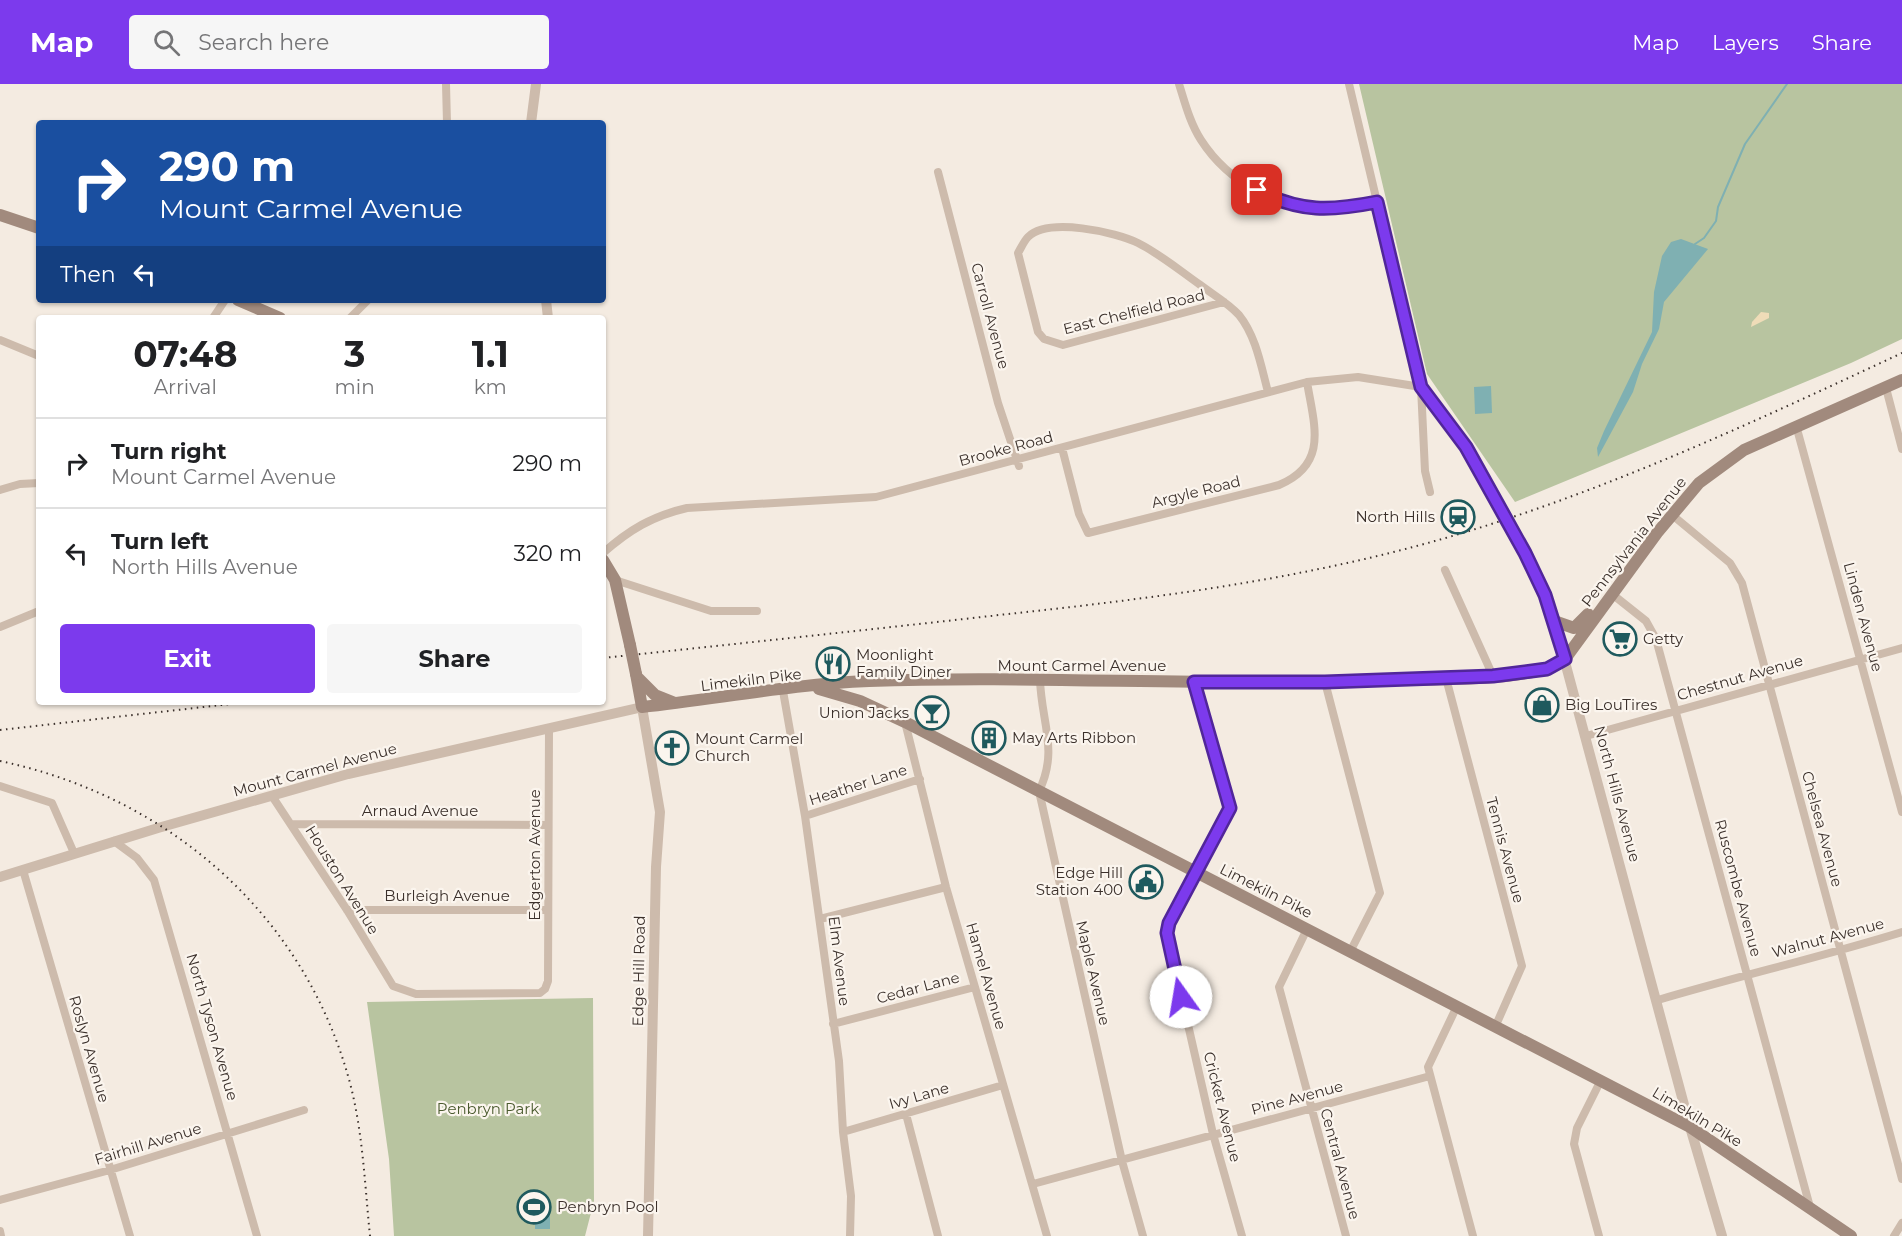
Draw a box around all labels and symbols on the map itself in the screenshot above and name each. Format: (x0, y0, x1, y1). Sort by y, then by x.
pin (1231, 164, 1282, 215)
street label: Carroll Avenue (967, 261, 1014, 371)
street label: East Chelfield Road (1061, 285, 1207, 338)
street label: Brooke Road (957, 427, 1055, 470)
street label: Argyle Road (1149, 471, 1242, 512)
street label: Pennsylvania Avenue (1577, 473, 1690, 610)
station icon: North Hills (1440, 499, 1476, 535)
place label: North Hills (1355, 507, 1435, 526)
street label: Linden Avenue (1840, 560, 1887, 674)
supermarket icon: Getty (1602, 621, 1638, 657)
place label: Getty (1643, 629, 1684, 648)
place label: Moonlight Family Diner (856, 645, 952, 681)
restaurant icon: Moonlight Family Diner (815, 646, 851, 682)
street label: Chestnut Avenue (1675, 650, 1805, 705)
street label: Mount Carmel Avenue (998, 656, 1166, 675)
street label: Limekiln Pike (699, 664, 802, 695)
shop icon: Big LouTires (1524, 687, 1560, 723)
bar icon: Union Jacks (914, 695, 950, 731)
place label: Big LouTires (1565, 695, 1657, 714)
place label: Union Jacks (819, 703, 909, 722)
building icon: May Arts Ribbon (971, 720, 1007, 756)
street label: North Hills Avenue (1590, 724, 1645, 864)
place label: May Arts Ribbon (1012, 728, 1136, 747)
place label: Mount Carmel Church (695, 729, 803, 765)
church icon: Mount Carmel Church (654, 730, 690, 766)
street label: Mount Carmel Avenue (231, 738, 399, 801)
street label: Heather Lane (806, 760, 909, 809)
street label: Chelsea Avenue (1798, 769, 1847, 889)
street label: Edgerton Avenue (525, 789, 544, 921)
street label: Tennis Avenue (1482, 795, 1529, 905)
street label: Arnaud Avenue (362, 801, 478, 820)
street label: Ruscombe Avenue (1711, 817, 1766, 959)
street label: Houston Avenue (301, 822, 384, 938)
street label: Limekiln Pike (1217, 859, 1316, 922)
place label: Edge Hill Station 400 (1036, 863, 1123, 899)
public building icon: Edge Hill Station 400 (1128, 864, 1164, 900)
street label: Burleigh Avenue (384, 886, 510, 905)
street label: Walnut Avenue (1770, 913, 1886, 962)
street label: Edge Hill Road (628, 915, 649, 1027)
street label: Elm Avenue (825, 915, 854, 1007)
street label: Maple Avenue (1072, 919, 1115, 1027)
street label: Hamel Avenue (962, 920, 1011, 1032)
street label: North Tyson Avenue (182, 951, 243, 1103)
position arrow (1149, 965, 1213, 1029)
street label: Cedar Lane (874, 967, 961, 1008)
street label: Roslyn Avenue (65, 993, 114, 1105)
street label: Cricket Avenue (1200, 1050, 1245, 1164)
street label: Pine Avenue (1249, 1076, 1345, 1119)
street label: Ivy Lane (887, 1078, 951, 1113)
street label: Limekiln Pike (1649, 1082, 1746, 1151)
park label: Penbryn Park (437, 1099, 539, 1118)
street label: Central Avenue (1316, 1106, 1364, 1222)
street label: Fairhill Avenue (92, 1118, 204, 1169)
sports icon: Penbryn Pool (516, 1189, 552, 1225)
place label: Penbryn Pool (557, 1197, 659, 1216)

